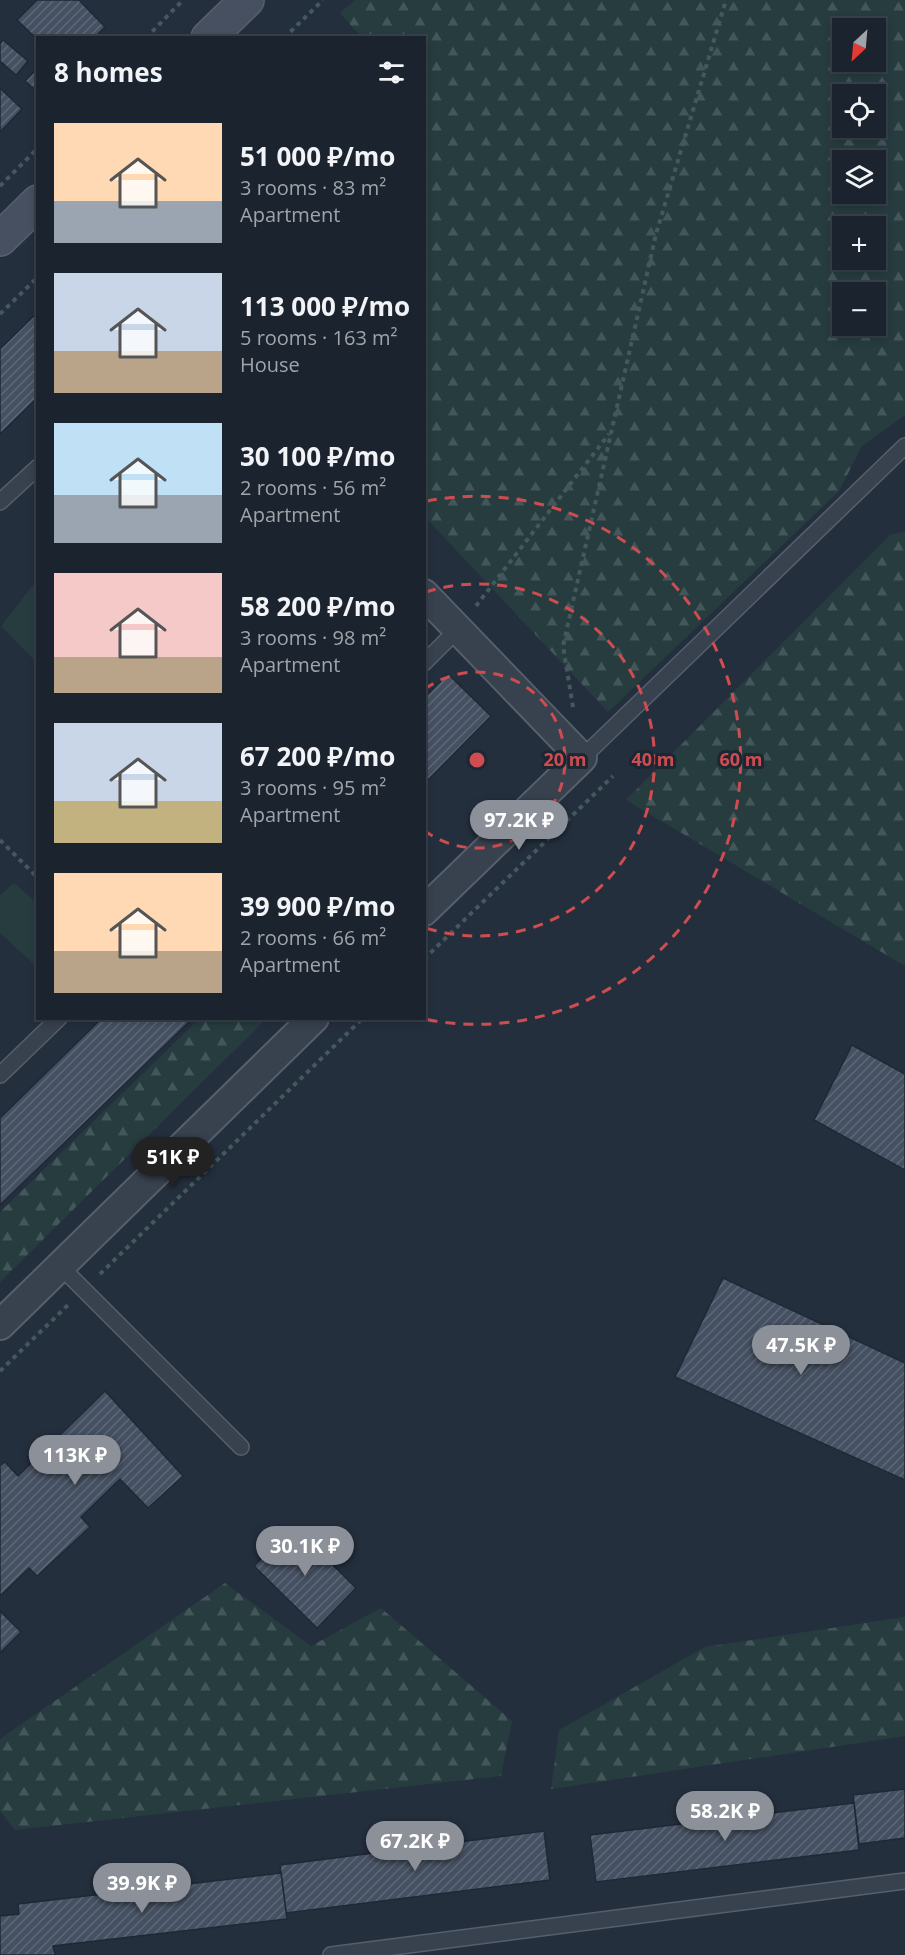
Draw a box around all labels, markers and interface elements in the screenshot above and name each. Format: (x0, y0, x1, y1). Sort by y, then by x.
north arrow (832, 18, 886, 72)
map controls (832, 18, 886, 336)
text: 8 homes (54, 54, 163, 90)
icon: filters (375, 56, 408, 89)
button: locate (832, 84, 886, 138)
text: 51 000 ₽/mo (240, 138, 395, 174)
icon: home (102, 147, 174, 219)
button: layers (832, 150, 886, 204)
text: 3 rooms · 83 m² (240, 174, 386, 201)
text: Apartment (240, 201, 340, 228)
button: + (832, 216, 886, 270)
button: − (832, 282, 886, 336)
text: 113 000 ₽/mo (240, 288, 410, 324)
icon: home (102, 297, 174, 369)
text: 5 rooms · 163 m² (240, 324, 398, 351)
text: House (240, 351, 300, 378)
text: 30 100 ₽/mo (240, 438, 395, 474)
icon: home (102, 447, 174, 519)
text: 2 rooms · 56 m² (240, 474, 386, 501)
text: Apartment (240, 501, 340, 528)
text: 58 200 ₽/mo (240, 588, 395, 624)
icon: home (102, 597, 174, 669)
text: 3 rooms · 98 m² (240, 624, 386, 651)
text: Apartment (240, 651, 340, 678)
text: 67 200 ₽/mo (240, 738, 395, 774)
icon: home (102, 747, 174, 819)
text: 20 m (544, 747, 586, 771)
text: 40 m (632, 747, 674, 771)
text: 60 m (720, 747, 762, 771)
centre of rings (467, 750, 487, 770)
text: 3 rooms · 95 m² (240, 774, 386, 801)
pin: 97.2K ₽ (464, 800, 574, 851)
text: Apartment (240, 801, 340, 828)
text: 97.2K ₽ (484, 806, 554, 833)
text: 39 900 ₽/mo (240, 888, 395, 924)
icon: home (102, 897, 174, 969)
text: 2 rooms · 66 m² (240, 924, 386, 951)
text: Apartment (240, 951, 340, 978)
pin: 51K ₽ (131, 1137, 215, 1188)
text: 51K ₽ (147, 1143, 200, 1170)
pin: 47.5K ₽ (746, 1325, 856, 1376)
text: 47.5K ₽ (766, 1331, 836, 1358)
pin: 113K ₽ (26, 1435, 124, 1486)
text: 113K ₽ (43, 1441, 107, 1468)
pin: 30.1K ₽ (250, 1526, 360, 1577)
text: 30.1K ₽ (270, 1532, 340, 1559)
pin: 58.2K ₽ (670, 1791, 780, 1842)
text: 58.2K ₽ (690, 1797, 760, 1824)
pin: 67.2K ₽ (360, 1821, 470, 1872)
text: 67.2K ₽ (380, 1827, 450, 1854)
pin: 39.9K ₽ (87, 1863, 197, 1914)
text: 39.9K ₽ (107, 1869, 177, 1896)

